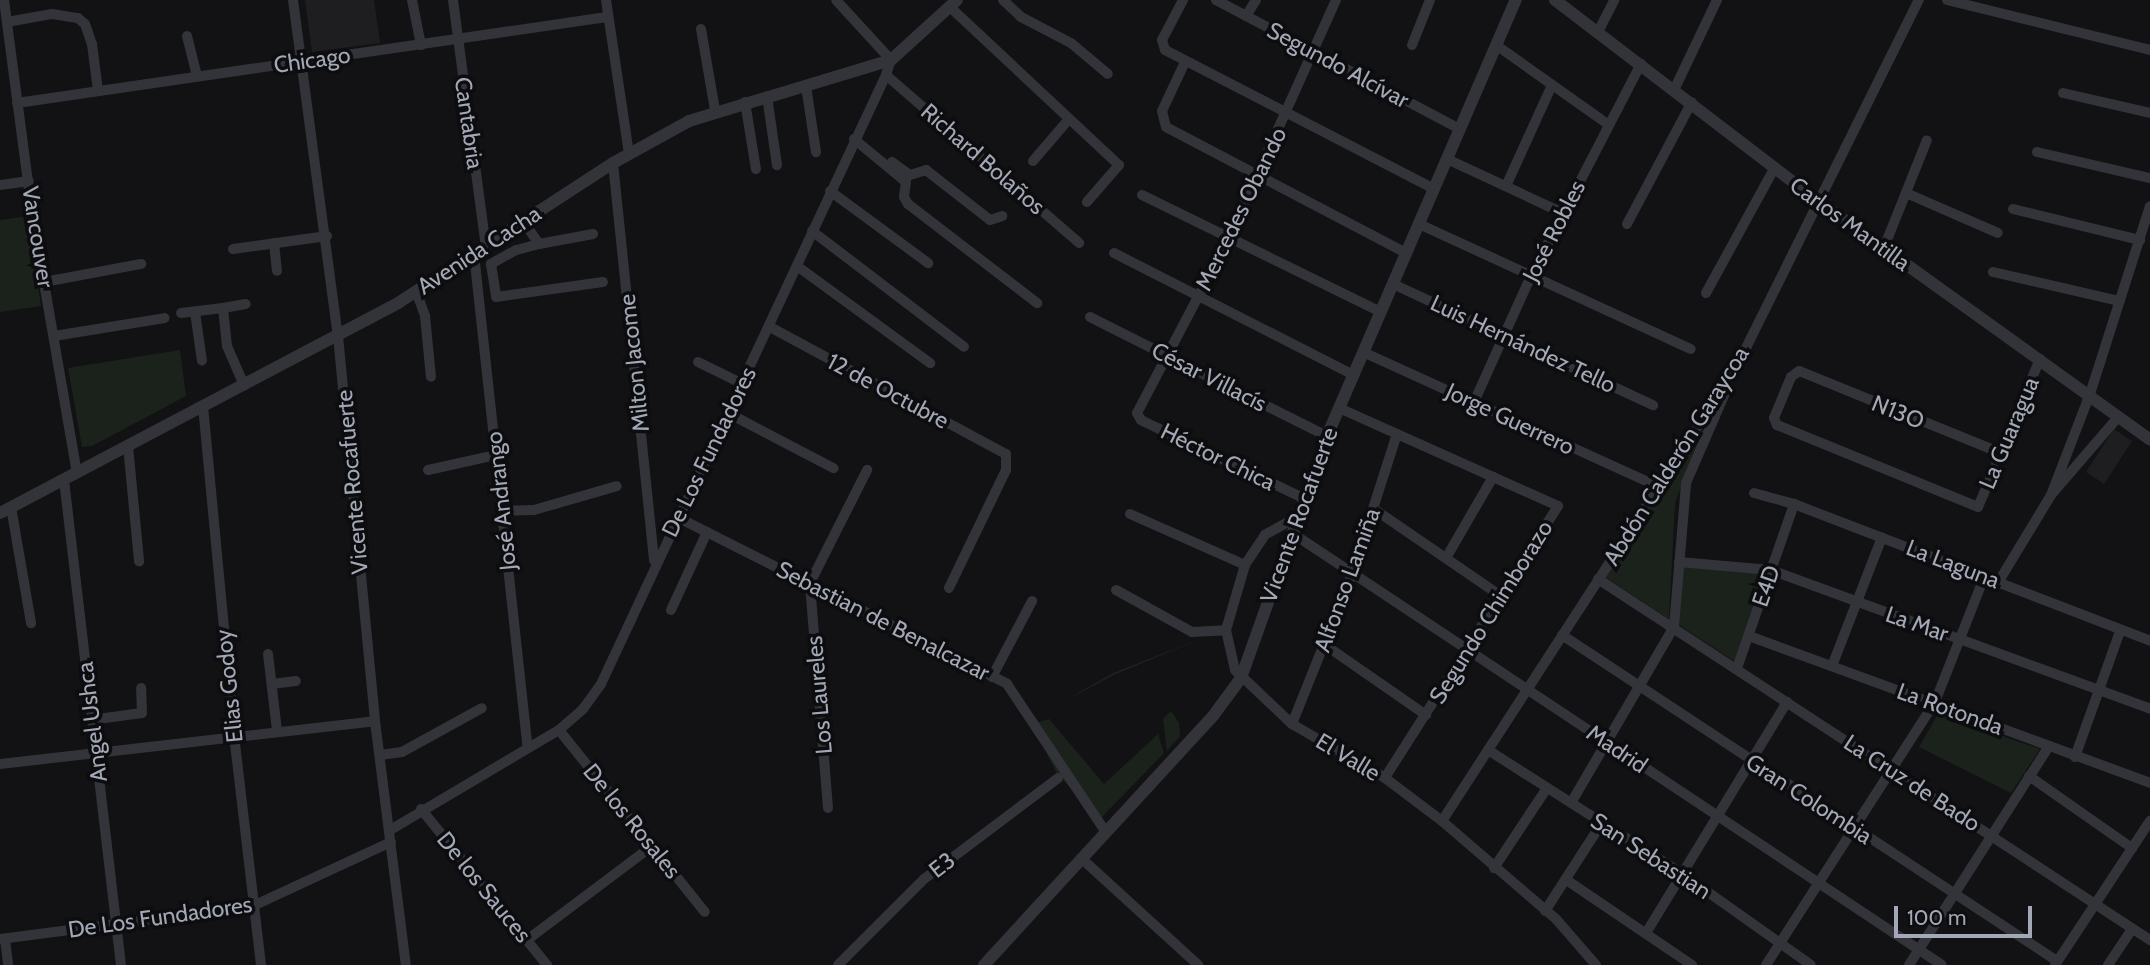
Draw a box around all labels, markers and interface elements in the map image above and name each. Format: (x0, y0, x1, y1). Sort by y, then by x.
street label: Segundo Alcívar (1263, 16, 1413, 114)
street label: Chicago (272, 41, 352, 79)
street label: Cantabria (449, 75, 489, 171)
street label: Richard Bolaños (915, 98, 1051, 220)
street label: Mercedes Obando (1190, 123, 1292, 295)
street label: Carlos Mantilla (1784, 171, 1916, 277)
street label: José Robles (1517, 176, 1591, 286)
street label: Vancouver (16, 184, 60, 290)
street label: Avenida Cacha (412, 200, 546, 300)
street label: Luis Hernández Tello (1426, 289, 1620, 399)
street label: Milton Jacome (613, 293, 655, 433)
street label: César Villacís (1147, 336, 1271, 418)
street label: Abdón Calderón Garaycoa (1597, 342, 1755, 570)
street label: 12 de Octubre (822, 347, 954, 435)
street label: De Los Fundadores (656, 362, 762, 542)
street label: La Guaragua (1973, 373, 2045, 493)
street label: Jorge Guerrero (1441, 377, 1579, 461)
street label: Vicente Rocafuerte (330, 389, 374, 575)
street label: N13O (1868, 389, 1928, 435)
street label: Héctor Chica (1156, 417, 1280, 497)
street label: Vicente Rocafuerte (1254, 423, 1344, 607)
street label: José Andrango (480, 430, 522, 572)
street label: Alfonso Lamiña (1308, 504, 1386, 656)
street label: Segundo Chimborazo (1423, 515, 1559, 709)
street label: La Laguna (1902, 534, 2004, 594)
street label: Sebastian de Benalcazar (772, 555, 994, 687)
street label: E4D (1746, 562, 1786, 610)
street label: La Mar (1882, 600, 1952, 648)
street label: Elias Godoy (209, 628, 249, 744)
street label: Los Laureles (800, 635, 838, 755)
street label: Angel Ushca (71, 660, 113, 784)
street label: La Rotonda (1893, 677, 2007, 741)
street label: Madrid (1581, 719, 1653, 779)
street label: El Valle (1311, 727, 1385, 787)
street label: La Cruz de Bado (1839, 729, 1985, 837)
street label: Gran Colombia (1741, 748, 1877, 850)
street label: De los Rosales (577, 758, 687, 884)
street label: San Sebastian (1586, 807, 1716, 905)
street label: De los Sauces (431, 826, 537, 948)
street label: E3 (924, 846, 960, 884)
street label: De Los Fundadores (66, 890, 254, 944)
scale bar (1898, 892, 2036, 936)
text: 100 m (1907, 905, 1966, 930)

